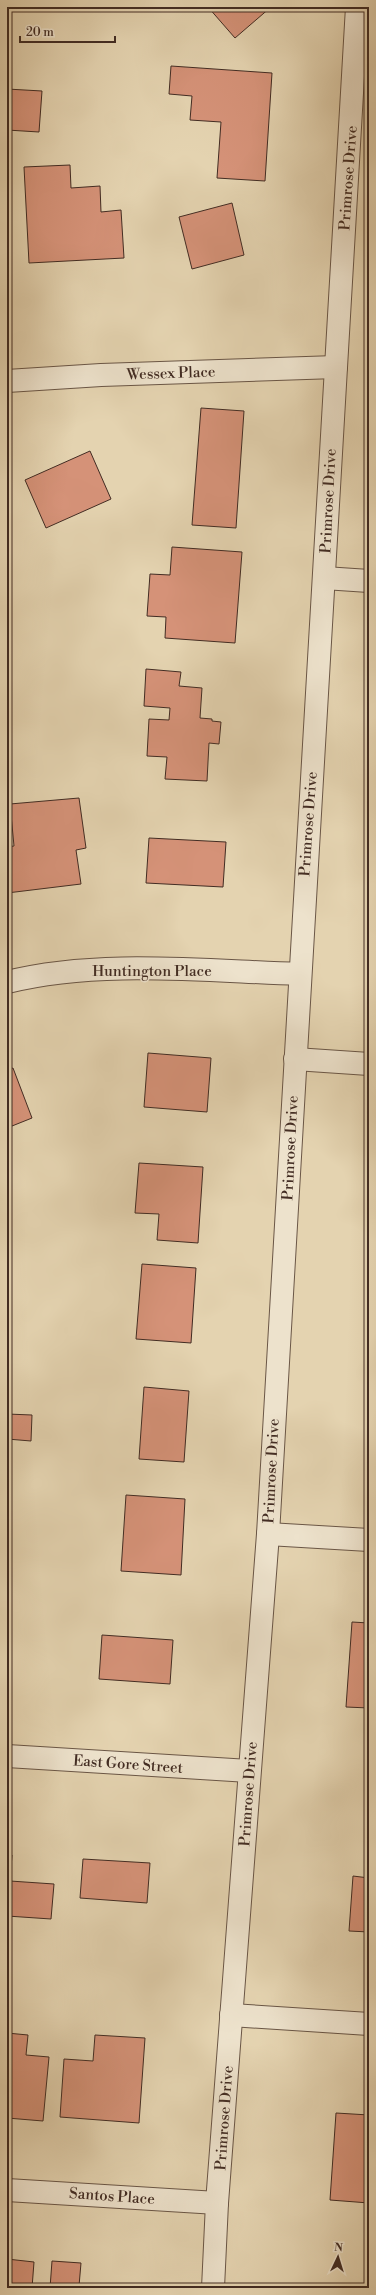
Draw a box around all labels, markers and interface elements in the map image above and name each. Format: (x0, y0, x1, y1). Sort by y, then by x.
scale bar (20, 18, 115, 44)
text: 20 m (26, 25, 54, 40)
street label: Primrose Drive (335, 125, 362, 231)
street label: Wessex Place (125, 362, 216, 385)
street label: Primrose Drive (316, 448, 341, 554)
street label: Primrose Drive (295, 771, 322, 877)
street label: Huntington Place (92, 962, 212, 981)
street label: Primrose Drive (278, 1095, 303, 1201)
street label: Primrose Drive (259, 1418, 284, 1524)
street label: Primrose Drive (235, 1741, 262, 1847)
street label: East Gore Street (72, 1751, 184, 1778)
street label: Primrose Drive (211, 2065, 238, 2171)
street label: Santos Place (69, 2184, 155, 2209)
north arrow (318, 2237, 358, 2277)
text: N (334, 2241, 344, 2255)

